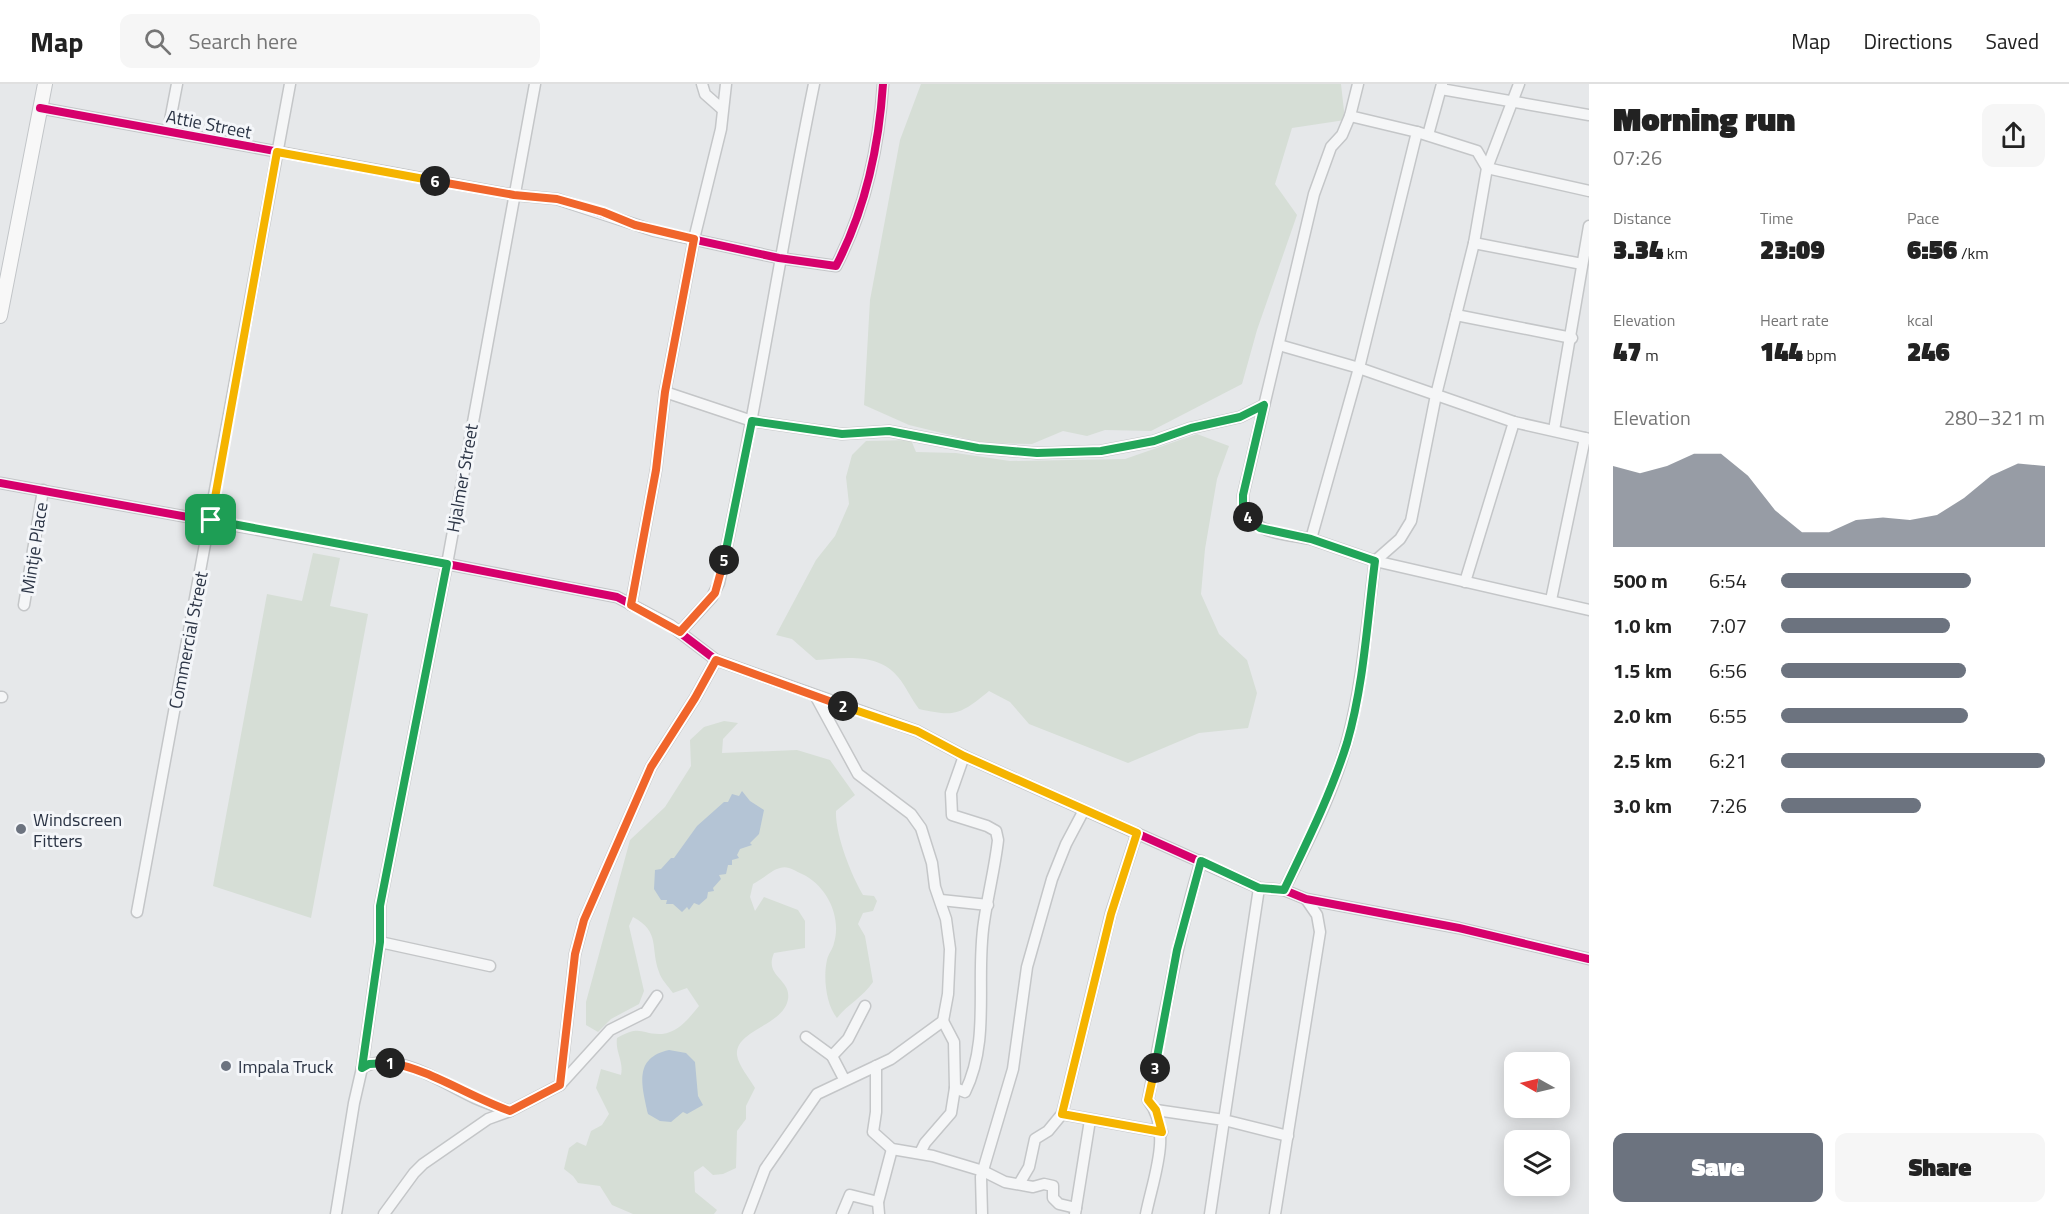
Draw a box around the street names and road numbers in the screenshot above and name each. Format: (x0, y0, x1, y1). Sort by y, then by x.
street label: Attie Street (164, 102, 255, 146)
street label: Hjalmer Street (439, 421, 485, 535)
street label: Mintje Place (13, 500, 55, 596)
street label: Commercial Street (161, 568, 215, 711)

